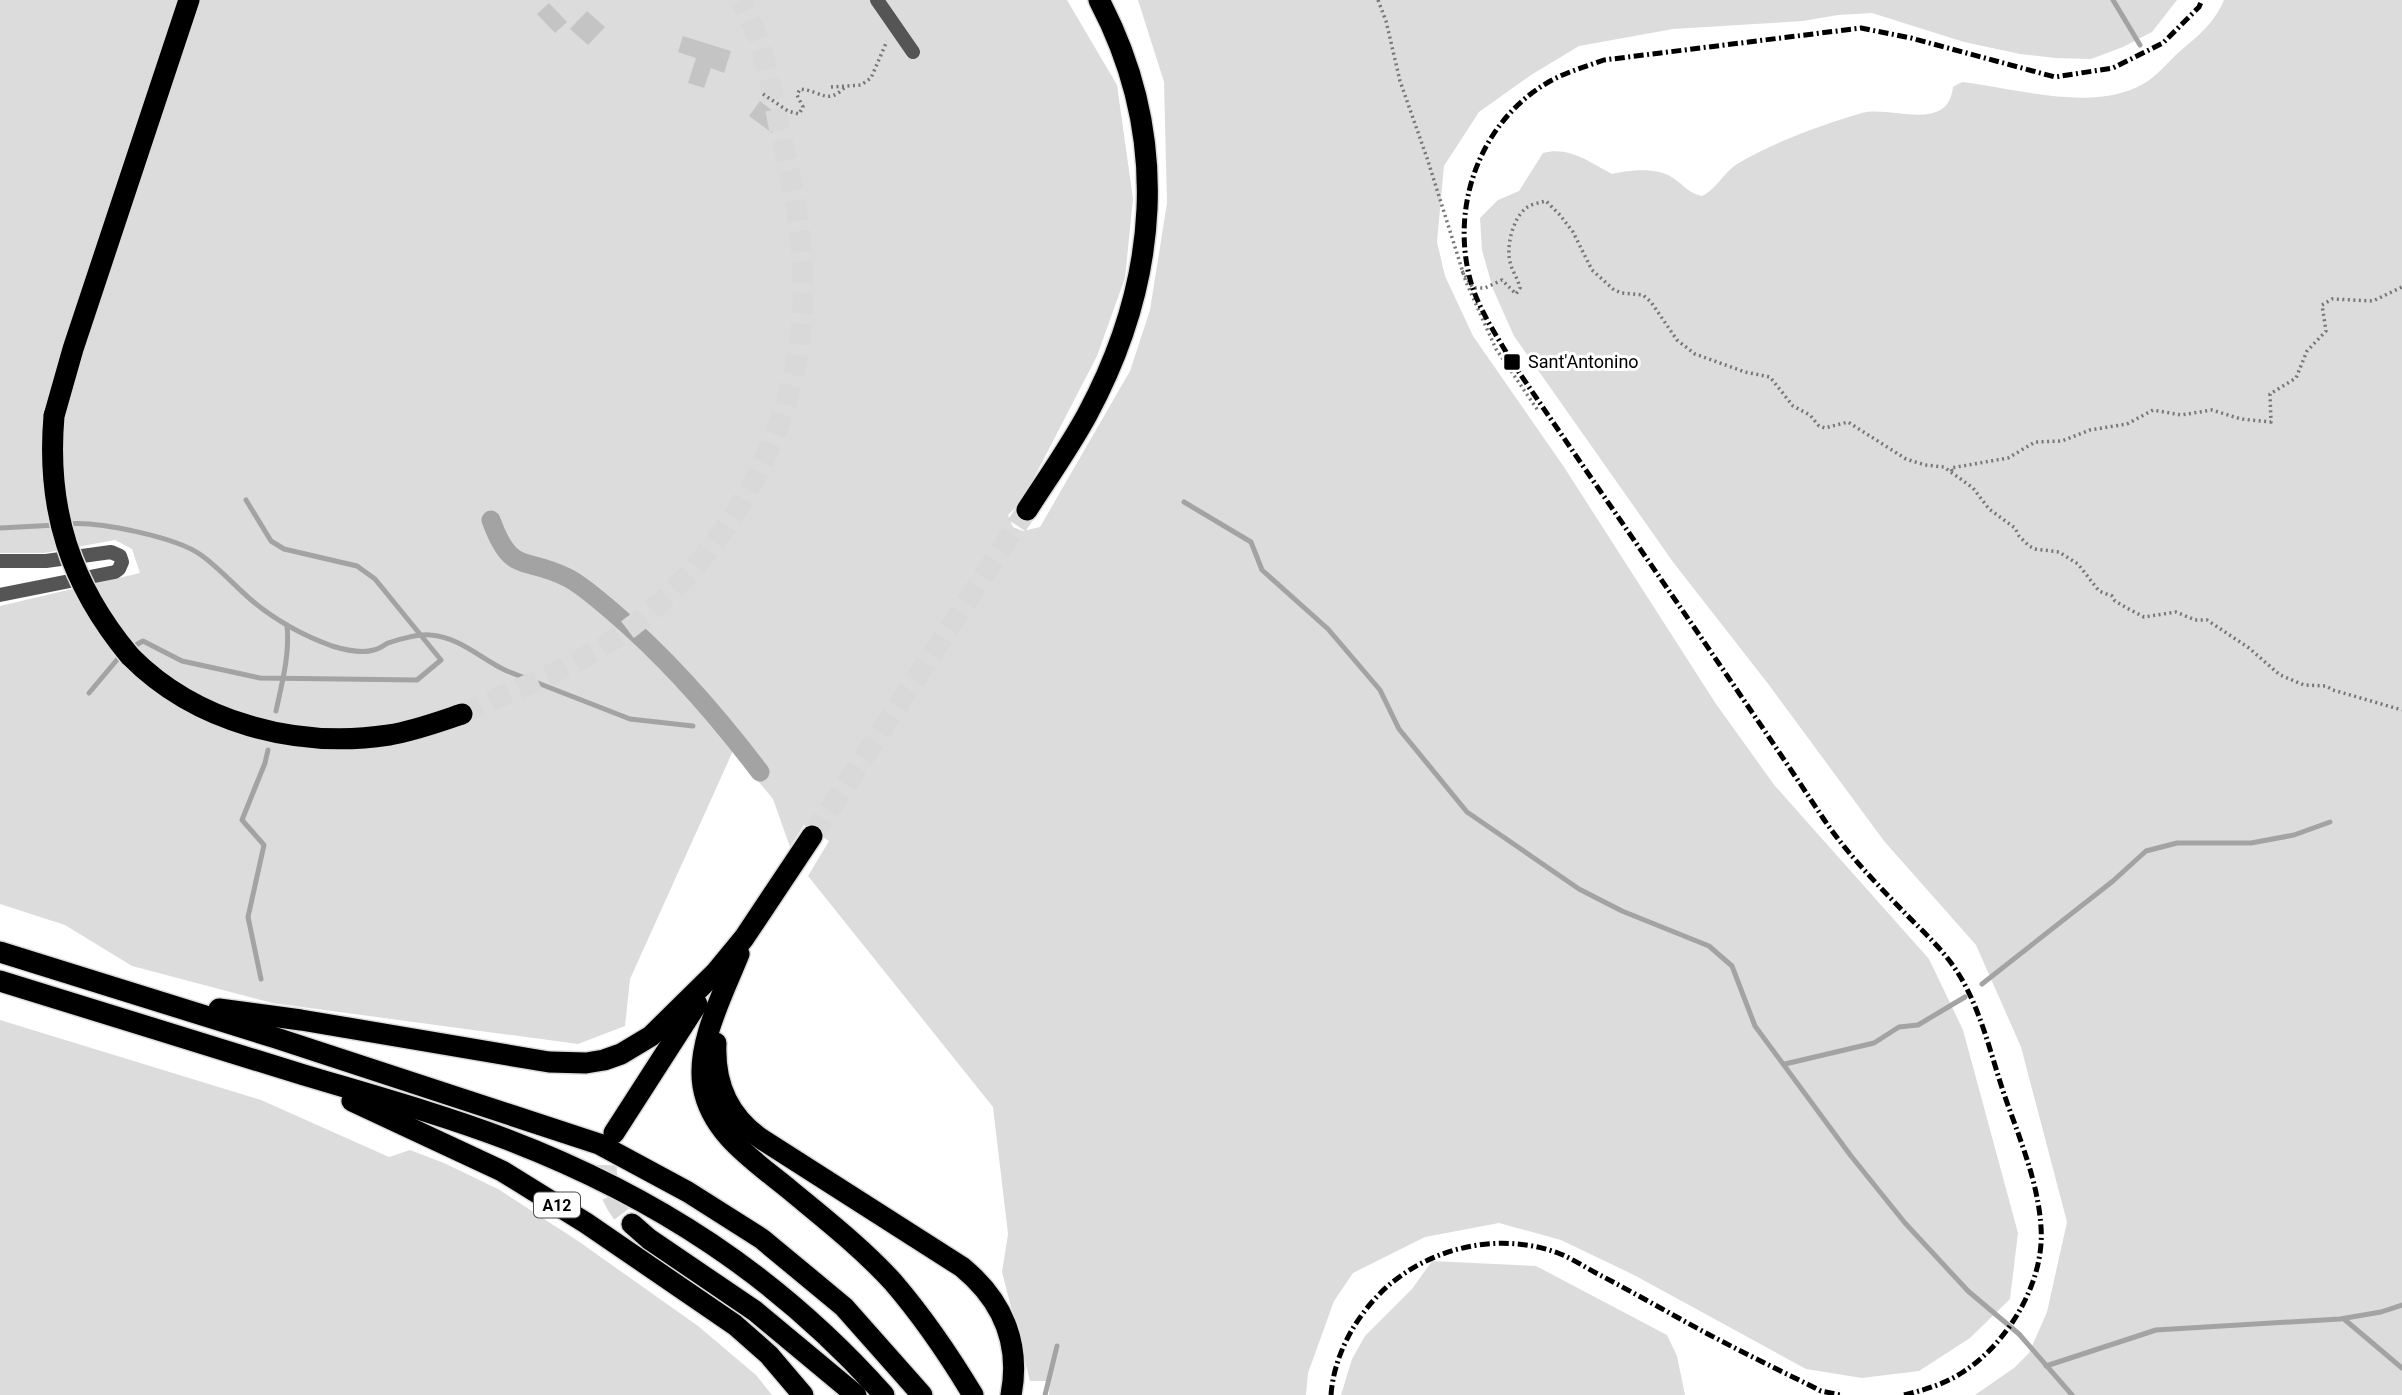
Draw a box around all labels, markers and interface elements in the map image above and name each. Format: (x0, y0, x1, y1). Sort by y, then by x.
place label: Sant'Antonino (1528, 351, 1639, 372)
marker: Sant'Antonino (1502, 352, 1522, 372)
road number: A12 (534, 1192, 580, 1218)

